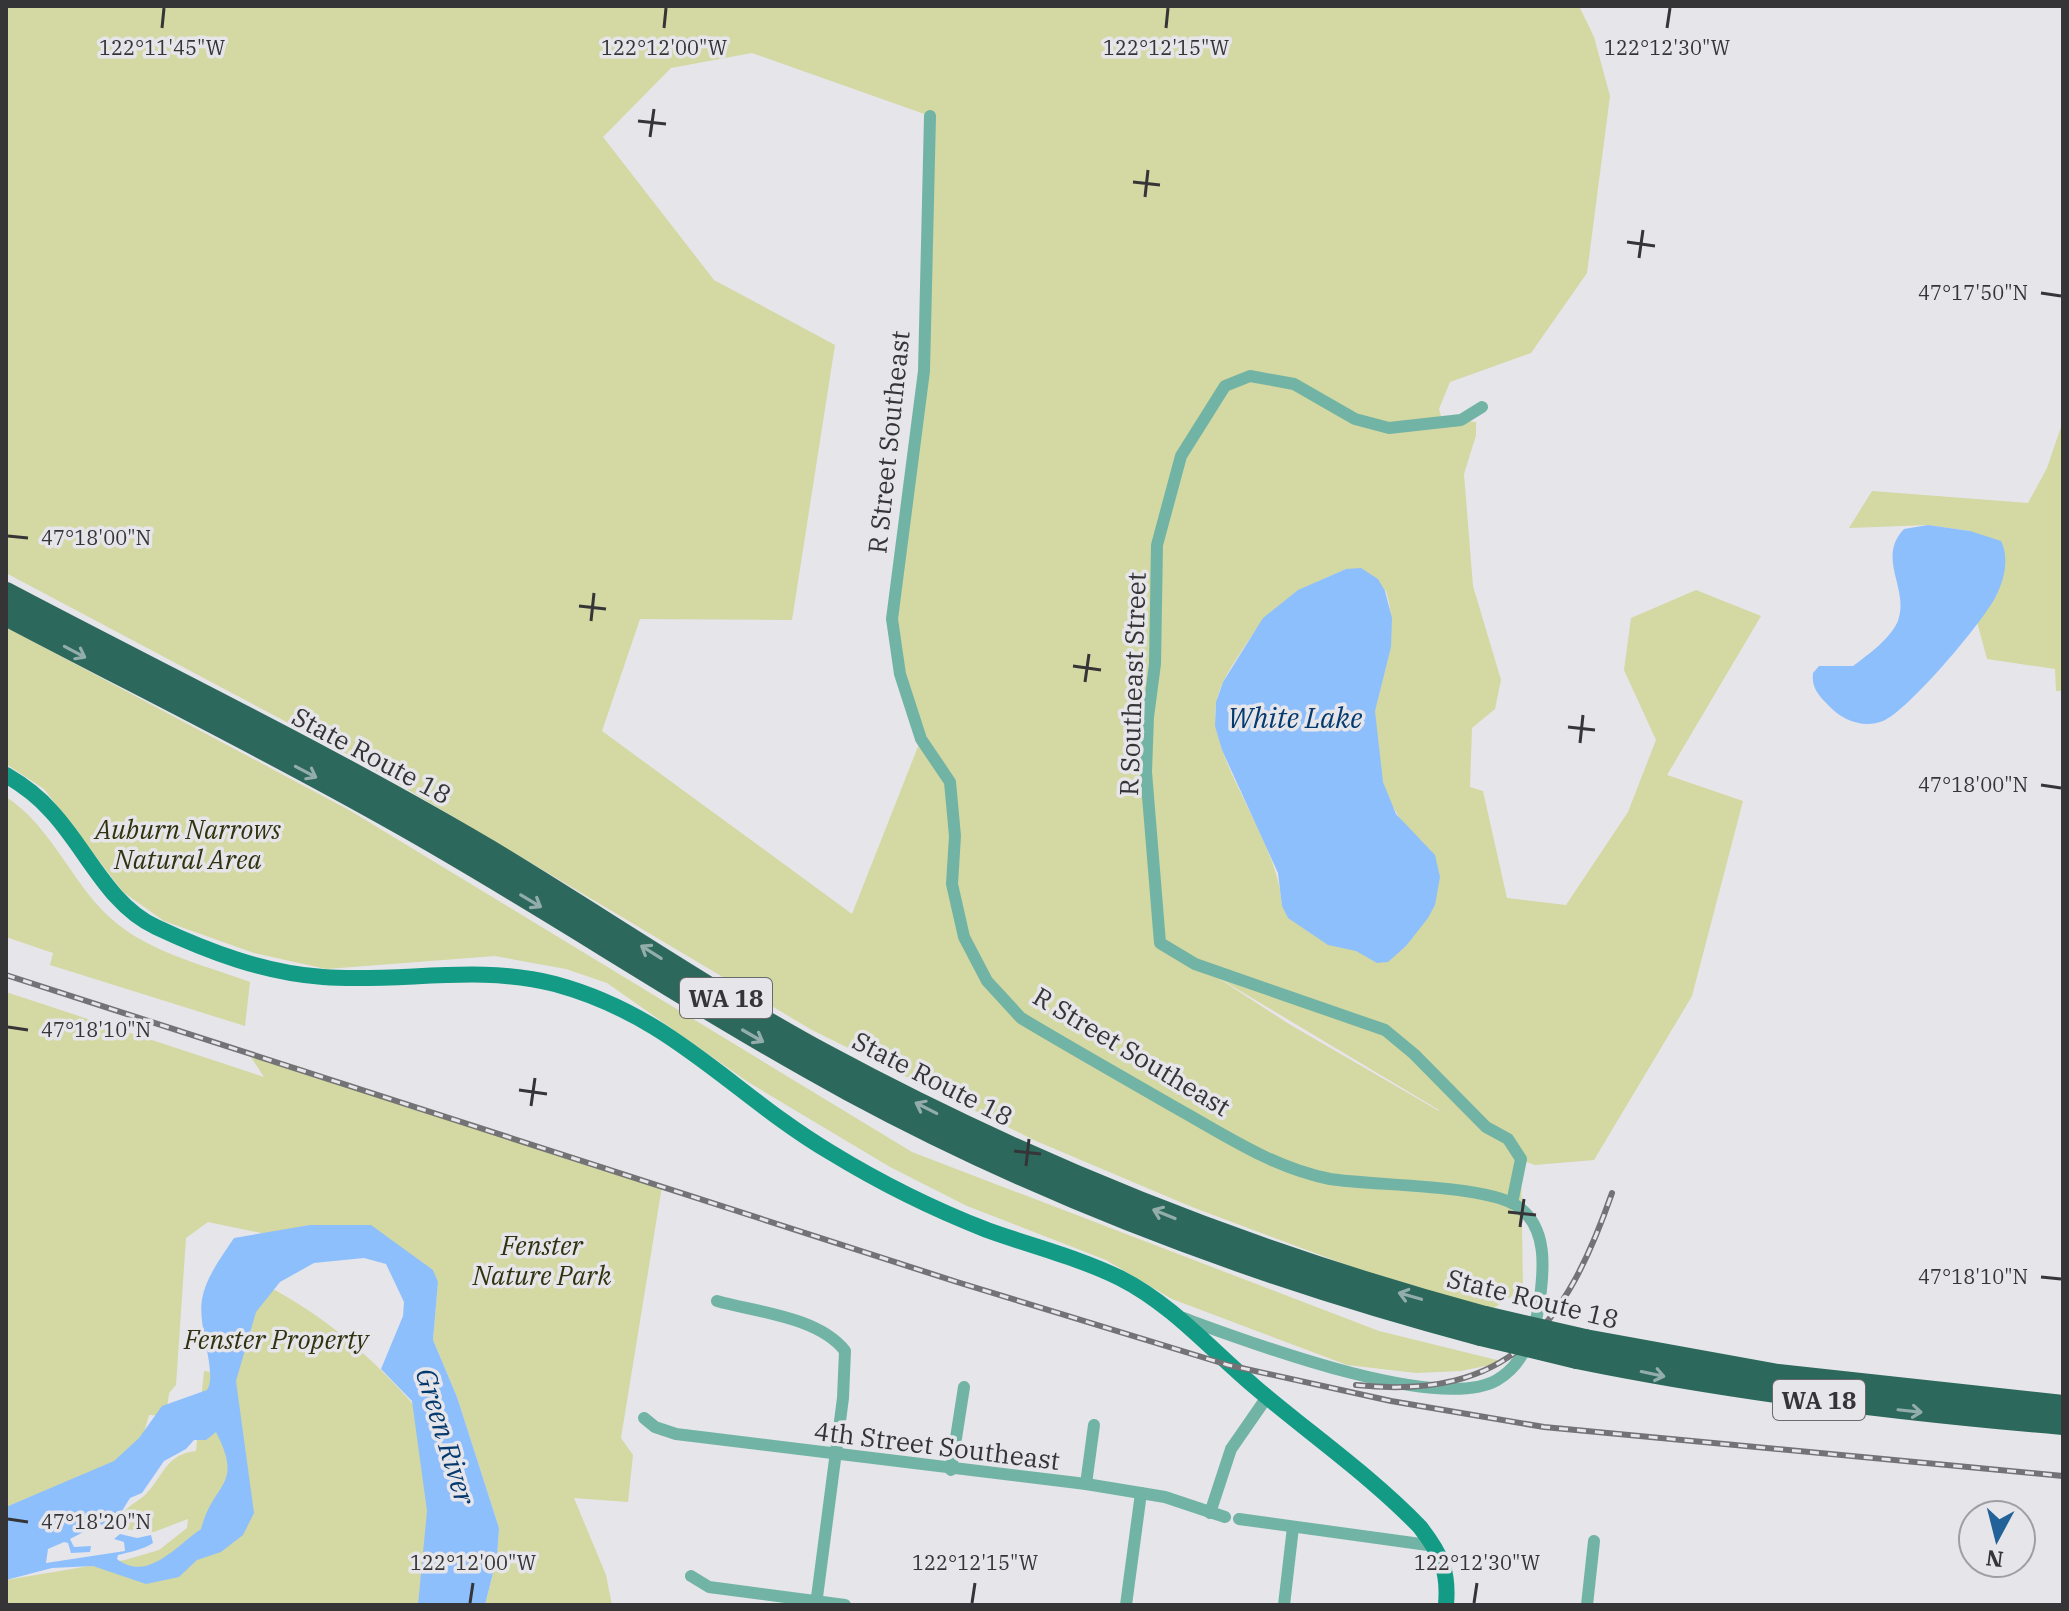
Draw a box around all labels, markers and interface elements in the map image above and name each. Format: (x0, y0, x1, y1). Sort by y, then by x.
text: 122°11'45"W (99, 34, 225, 61)
text: 122°12'00"W (601, 34, 727, 61)
text: 122°12'15"W (1103, 34, 1229, 61)
text: 122°12'30"W (1604, 34, 1730, 61)
text: 47°17'50"N (1918, 279, 2028, 306)
street label: R Street Southeast (859, 329, 917, 555)
text: 47°18'00"N (41, 524, 151, 551)
street label: R Southeast Street (1111, 571, 1153, 797)
one-way arrow (63, 644, 87, 660)
street label: State Route 18 (286, 699, 458, 811)
water label: White Lake (1227, 699, 1363, 736)
one-way arrow (293, 765, 317, 781)
text: 47°18'00"N (1918, 771, 2028, 798)
park label: Auburn Narrows Natural Area (93, 812, 281, 876)
one-way arrow (519, 894, 542, 910)
one-way arrow (641, 944, 663, 961)
road number: WA 18 (680, 978, 772, 1018)
street label: R Street Southeast (1027, 979, 1237, 1123)
text: 47°18'10"N (41, 1016, 151, 1043)
street label: State Route 18 (847, 1023, 1019, 1133)
one-way arrow (741, 1028, 764, 1044)
one-way arrow (915, 1100, 939, 1115)
one-way arrow (1152, 1206, 1177, 1220)
park label: Fenster Nature Park (472, 1228, 611, 1292)
street label: State Route 18 (1444, 1260, 1622, 1336)
text: 47°18'10"N (1918, 1263, 2028, 1290)
one-way arrow (1398, 1288, 1424, 1303)
park label: Fenster Property (183, 1322, 370, 1356)
water label: Green River (408, 1363, 485, 1509)
one-way arrow (1640, 1367, 1665, 1382)
road number: WA 18 (1773, 1380, 1865, 1420)
one-way arrow (1896, 1403, 1923, 1418)
street label: 4th Street Southeast (812, 1413, 1062, 1477)
north arrow (1957, 1499, 2037, 1579)
text: 47°18'20"N (41, 1508, 151, 1535)
text: N (1984, 1544, 2005, 1575)
text: 122°12'00"W (410, 1549, 536, 1576)
text: 122°12'15"W (912, 1549, 1038, 1576)
text: 122°12'30"W (1414, 1549, 1540, 1576)

